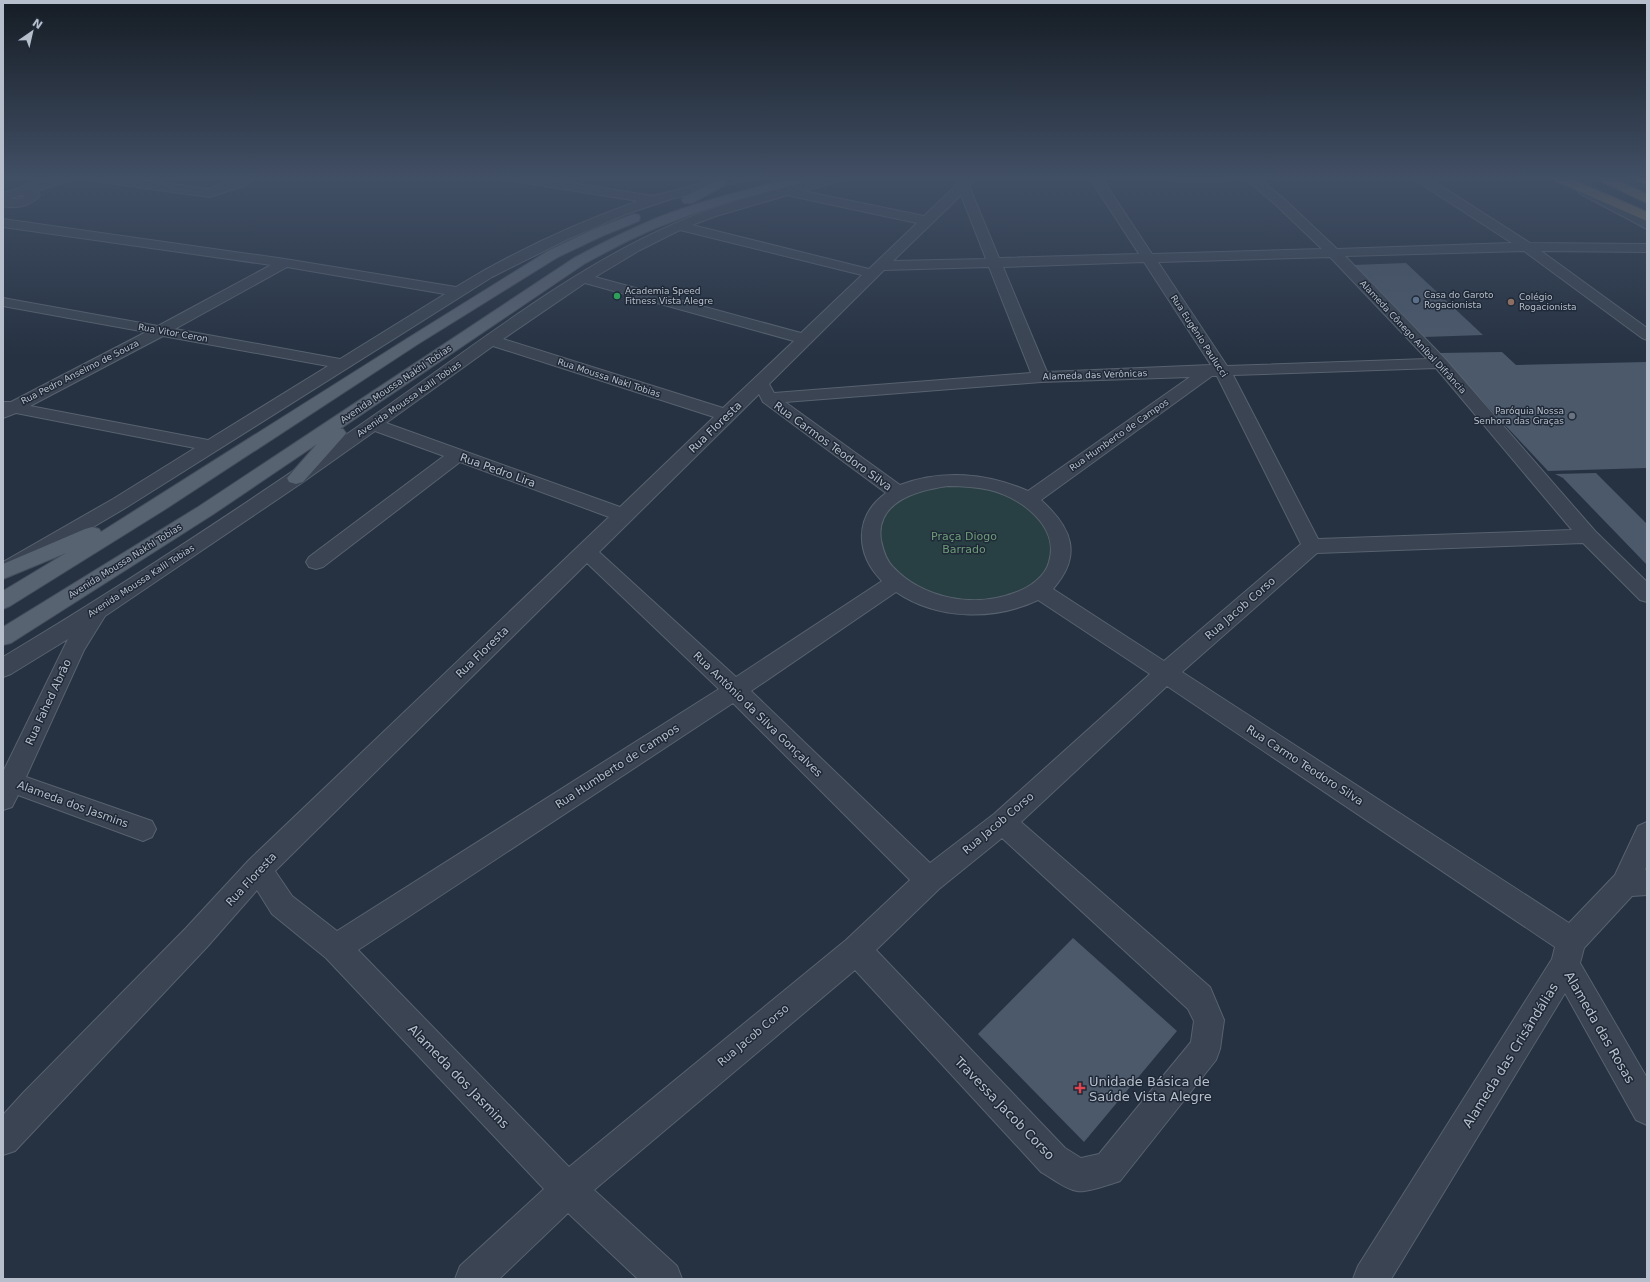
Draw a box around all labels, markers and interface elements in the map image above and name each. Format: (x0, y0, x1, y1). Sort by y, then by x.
north arrow (12, 12, 52, 52)
text: N (30, 16, 45, 32)
street label: Alameda Cônego Aníbal Difrância (1358, 278, 1468, 396)
place label: Academia Speed Fitness Vista Alegre (625, 286, 713, 306)
place label: Casa do Garoto Rogacionista (1424, 290, 1494, 310)
marker: Academia Speed Fitness Vista Alegre (612, 291, 622, 301)
place label: Colégio Rogacionista (1519, 292, 1576, 312)
street label: Rua Eugênio Paulucci (1169, 293, 1229, 379)
marker: Casa do Garoto Rogacionista (1411, 295, 1421, 305)
marker: Colégio Rogacionista (1506, 297, 1516, 307)
street label: Rua Vitor Ceron (137, 322, 209, 344)
street label: Rua Pedro Anselmo de Souza (19, 338, 141, 406)
street label: Avenida Moussa Nakhl Tobias (339, 343, 454, 425)
street label: Rua Moussa Nakl Tobias (556, 357, 662, 399)
street label: Avenida Moussa Kalil Tobias (355, 359, 463, 439)
street label: Alameda das Verônicas (1042, 368, 1148, 382)
street label: Rua Humberto de Campos (1068, 397, 1171, 473)
street label: Rua Floresta (686, 399, 744, 456)
street label: Rua Carmos Teodoro Silva (771, 399, 894, 494)
place label: Paróquia Nossa Senhora das Graças (1474, 406, 1564, 426)
marker: Paróquia Nossa Senhora das Graças (1567, 411, 1577, 421)
street label: Rua Pedro Lira (458, 451, 537, 490)
street label: Avenida Moussa Nakhl Tobias (66, 522, 184, 600)
park label: Praça Diogo Barrado (931, 530, 997, 556)
street label: Avenida Moussa Kalil Tobias (86, 543, 196, 619)
street label: Rua Jacob Corso (1202, 574, 1278, 642)
street label: Rua Floresta (453, 624, 511, 681)
street label: Rua Antônio da Silva Gonçalves (690, 649, 825, 780)
street label: Rua Fahed Abrão (23, 657, 74, 747)
street label: Rua Humberto de Campos (553, 721, 682, 811)
street label: Rua Carmo Teodoro Silva (1244, 723, 1366, 808)
street label: Alameda dos Jasmins (16, 778, 130, 831)
street label: Rua Jacob Corso (960, 790, 1037, 857)
street label: Rua Floresta (223, 850, 279, 909)
street label: Alameda das Rosas (1561, 969, 1638, 1086)
street label: Alameda das Crisândálias (1460, 980, 1561, 1130)
street label: Rua Jacob Corso (715, 1002, 792, 1069)
street label: Alameda dos Jasmins (405, 1021, 512, 1132)
street label: Travessa Jacob Corso (951, 1053, 1058, 1163)
place label: Unidade Básica de Saúde Vista Alegre (1089, 1074, 1212, 1104)
marker: Unidade Básica de Saúde Vista Alegre (1074, 1082, 1086, 1094)

